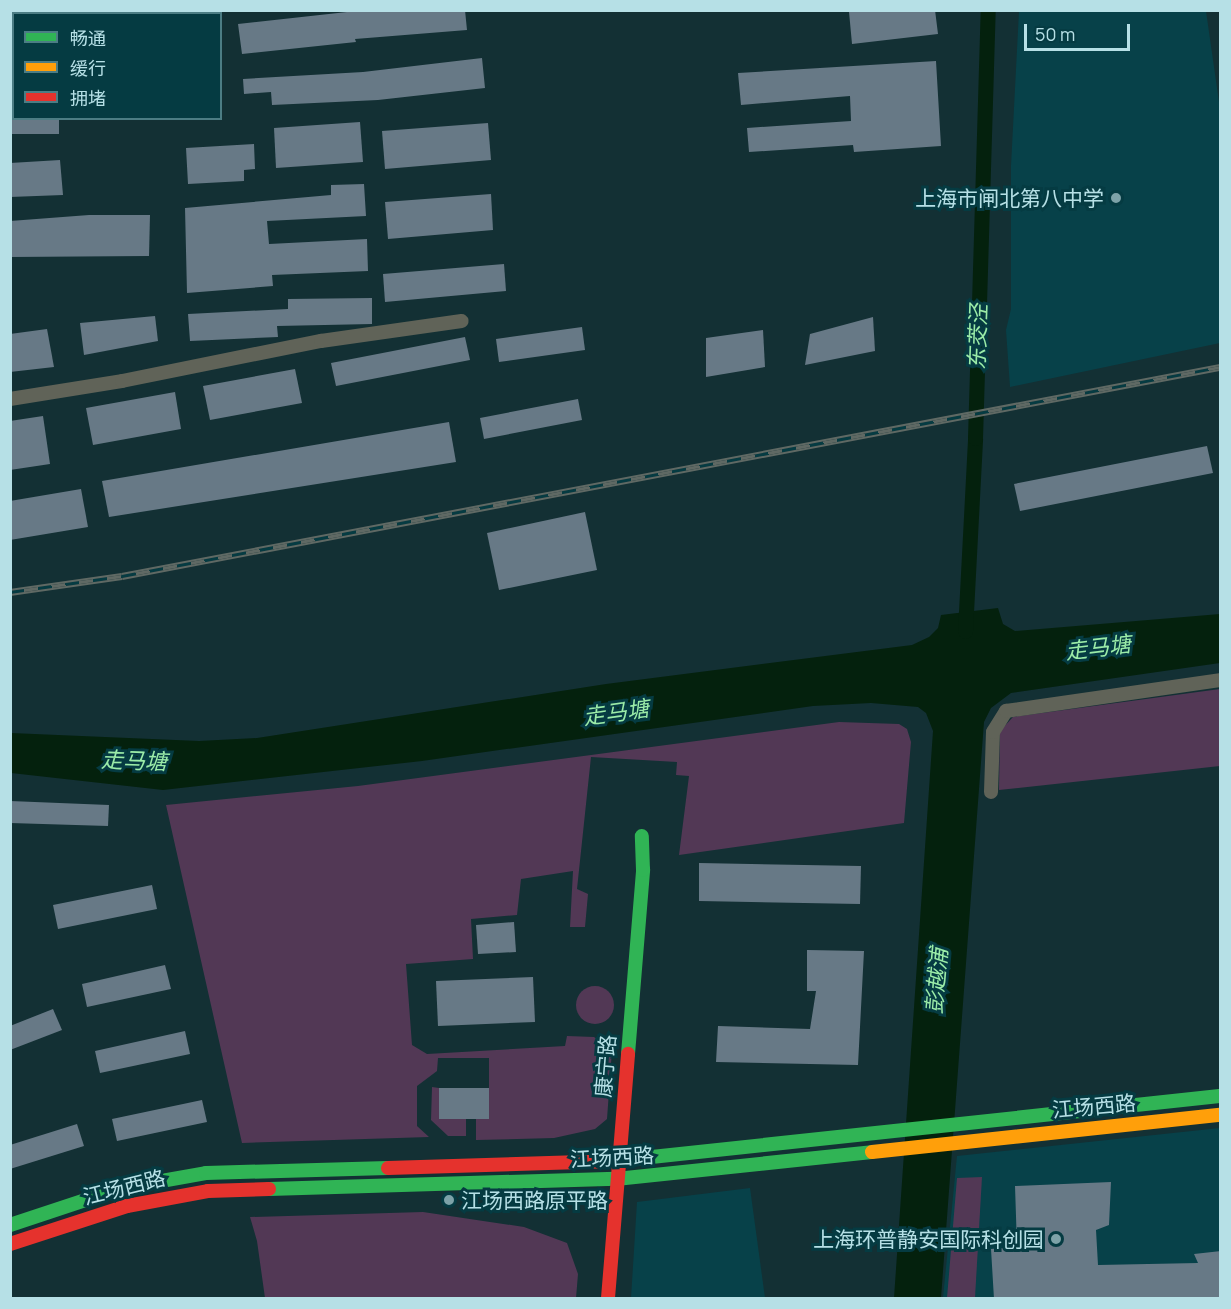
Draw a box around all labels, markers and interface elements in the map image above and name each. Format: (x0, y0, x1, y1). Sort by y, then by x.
legend (12, 12, 222, 120)
scale bar (1027, 12, 1134, 50)
text: 50 m (1035, 22, 1075, 46)
text: 畅通 (70, 26, 106, 50)
text: 缓行 (70, 56, 106, 80)
text: 拥堵 (70, 86, 106, 110)
place label: 上海市闸北第八中学 (915, 185, 1104, 211)
marker: 上海市闸北第八中学 (1109, 191, 1123, 205)
water label: 东茭泾 (964, 304, 992, 370)
water label: 走马塘 (1064, 631, 1132, 665)
water label: 走马塘 (581, 695, 651, 731)
water label: 走马塘 (101, 747, 167, 775)
water label: 彭越浦 (921, 947, 953, 1015)
street label: 康宁路 (590, 1034, 620, 1098)
street label: 江场西路 (1051, 1090, 1137, 1122)
street label: 江场西路 (569, 1142, 655, 1172)
street label: 江场西路 (80, 1165, 168, 1209)
place label: 江场西路原平路 (461, 1187, 608, 1213)
marker: 江场西路原平路 (442, 1193, 456, 1207)
place label: 上海环普静安国际科创园 (813, 1226, 1044, 1252)
marker: 上海环普静安国际科创园 (1049, 1232, 1063, 1246)

